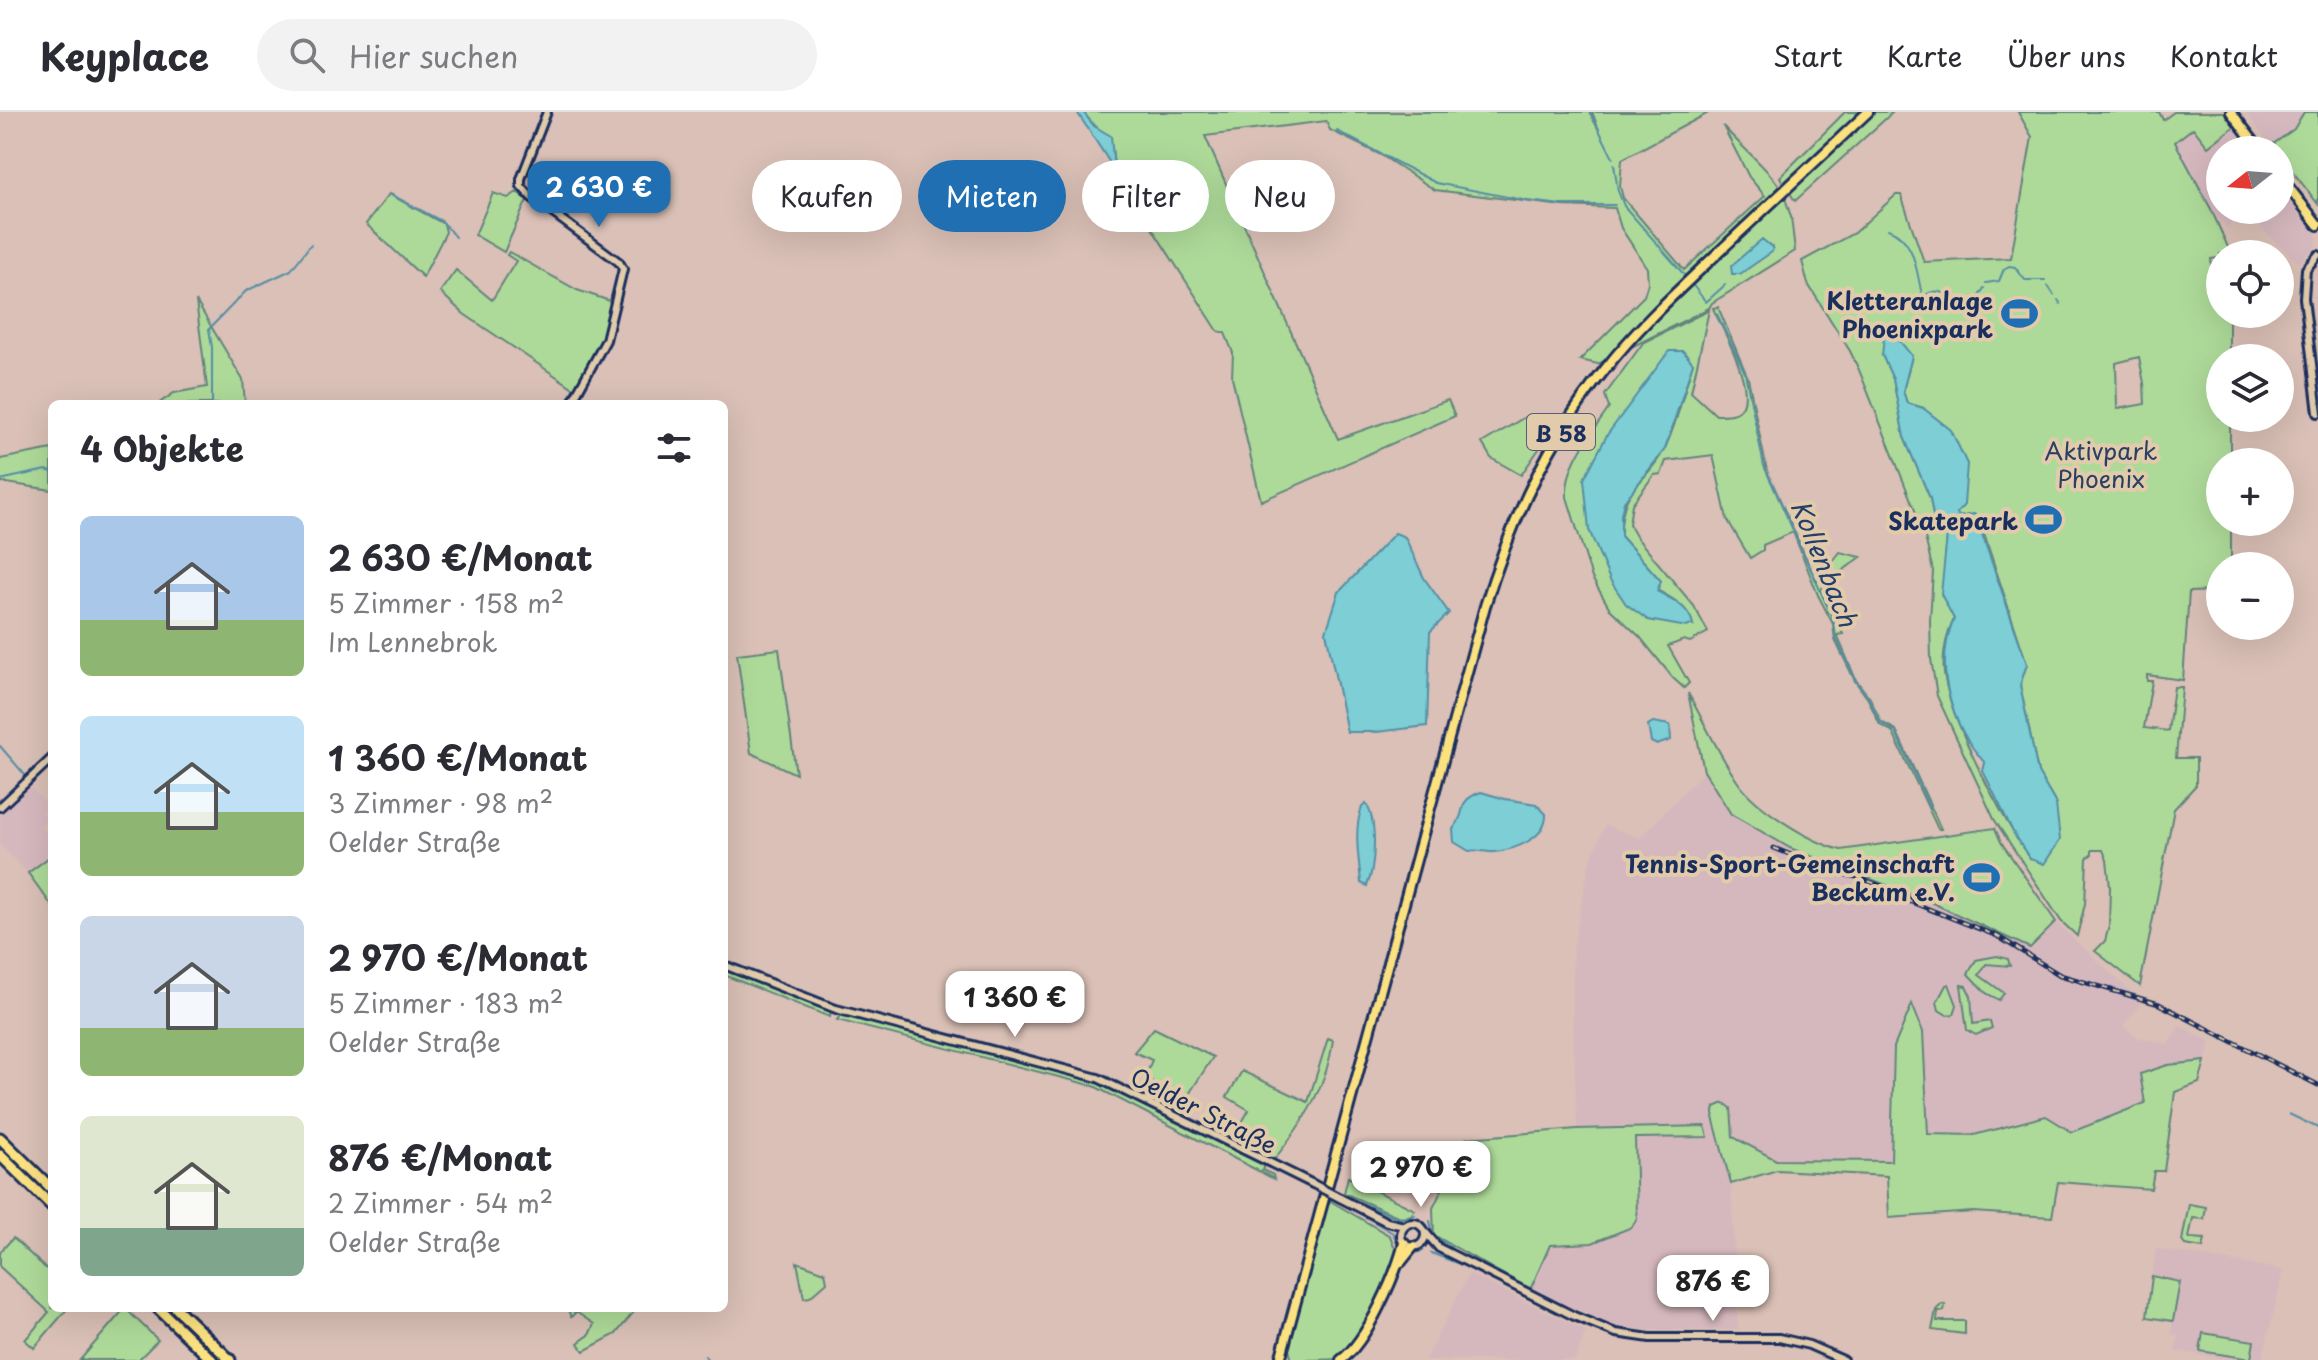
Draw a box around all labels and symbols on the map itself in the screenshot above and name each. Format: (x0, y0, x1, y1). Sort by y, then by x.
north arrow (2206, 136, 2294, 224)
pin: 2 630 € (525, 161, 673, 229)
place label: Kletteranlage Phoenixpark (1826, 282, 1993, 346)
sports icon: Kletteranlage Phoenixpark (2000, 295, 2038, 333)
road number: B 58 (1527, 414, 1595, 450)
park label: Aktivpark Phoenix (2045, 432, 2157, 496)
water label: Kollenbach (1782, 494, 1868, 633)
sports icon: Skatepark (2025, 501, 2063, 539)
place label: Skatepark (1888, 502, 2018, 538)
place label: Tennis-Sport-Gemeinschaft Beckum e.V. (1625, 845, 1955, 909)
sports icon: Tennis-Sport-Gemeinschaft Beckum e.V. (1962, 858, 2000, 896)
pin: 1 360 € (941, 971, 1089, 1039)
street label: Oelder Straße (1125, 1058, 1283, 1162)
pin: 2 970 € (1347, 1141, 1495, 1209)
pin: 876 € (1657, 1255, 1769, 1323)

